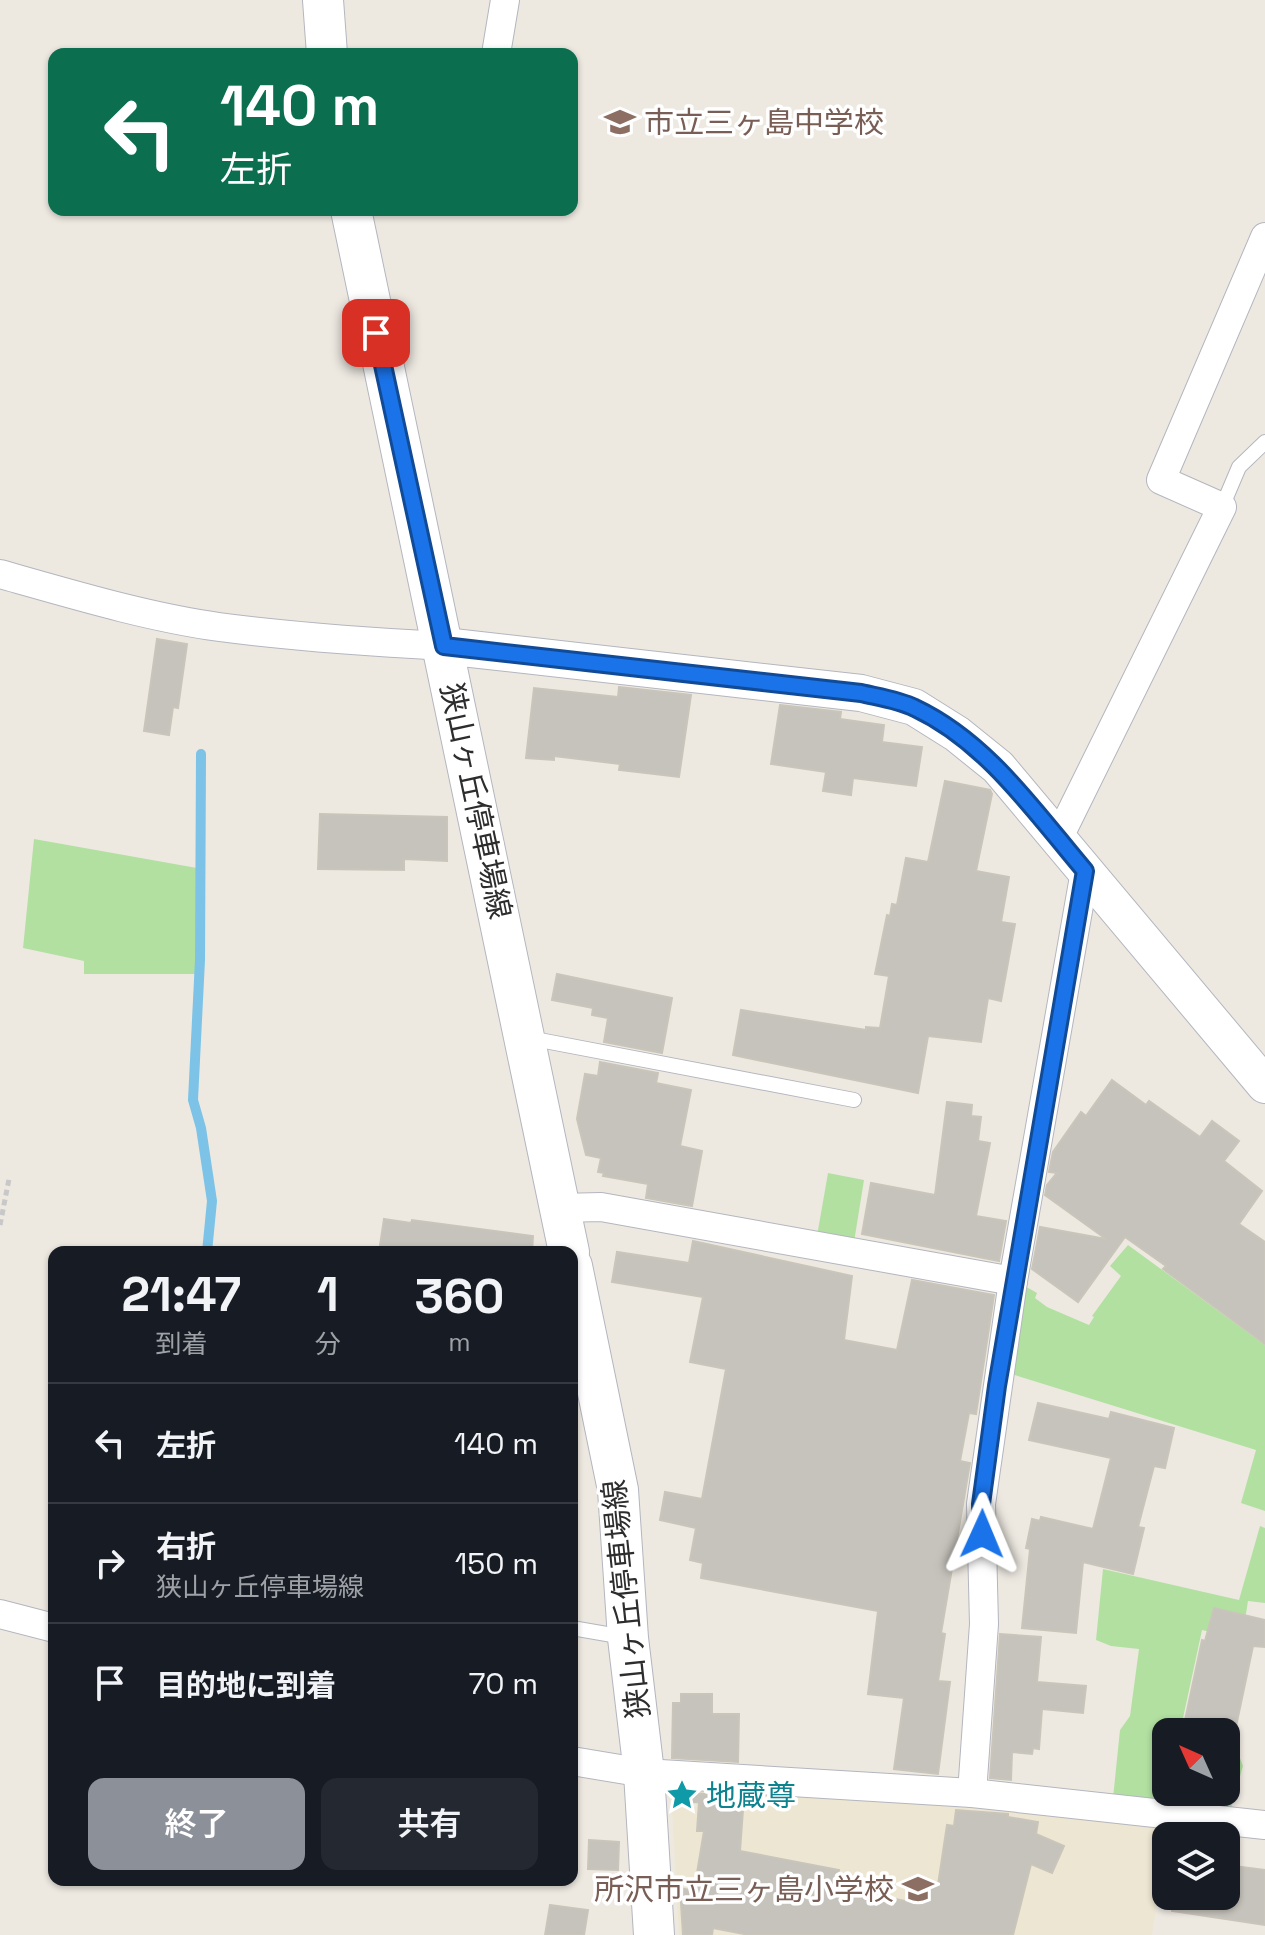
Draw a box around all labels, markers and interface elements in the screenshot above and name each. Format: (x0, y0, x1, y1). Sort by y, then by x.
text: 140 m (220, 70, 379, 141)
icon: left (88, 80, 192, 184)
place label: 市立三ヶ島中学校 (644, 103, 884, 142)
school or university icon: 市立三ヶ島中学校 (603, 105, 637, 139)
text: 左折 (220, 147, 292, 193)
pin (342, 299, 410, 367)
icon: arrive (354, 311, 398, 355)
street label: 狭山ヶ丘停車場線 (432, 680, 520, 922)
text: 21:47 (122, 1264, 241, 1325)
text: 1 (317, 1264, 339, 1325)
text: 360 (414, 1266, 504, 1327)
text: m (448, 1325, 471, 1359)
text: 到着 (155, 1327, 207, 1361)
text: 分 (315, 1327, 341, 1361)
icon: left (88, 1421, 132, 1465)
text: 140 m (454, 1424, 538, 1463)
text: 左折 (156, 1426, 216, 1465)
street label: 狭山ヶ丘停車場線 (594, 1478, 658, 1720)
position arrow (940, 1492, 1024, 1576)
text: 右折 (156, 1527, 216, 1566)
icon: right (88, 1541, 132, 1585)
text: 150 m (455, 1544, 538, 1583)
text: 狭山ヶ丘停車場線 (156, 1570, 364, 1604)
icon: arrive (88, 1661, 132, 1705)
text: 70 m (469, 1664, 538, 1703)
text: 目的地に到着 (156, 1666, 336, 1705)
north arrow (1152, 1718, 1240, 1806)
map controls (1152, 1718, 1240, 1910)
place label: 地蔵尊 (706, 1776, 796, 1815)
button: 終了 (88, 1778, 305, 1870)
button: 共有 (321, 1778, 538, 1870)
place icon: 地蔵尊 (665, 1778, 699, 1812)
button: layers (1152, 1822, 1240, 1910)
place label: 所沢市立三ヶ島小学校 (594, 1870, 894, 1909)
school or university icon: 所沢市立三ヶ島小学校 (901, 1872, 935, 1906)

